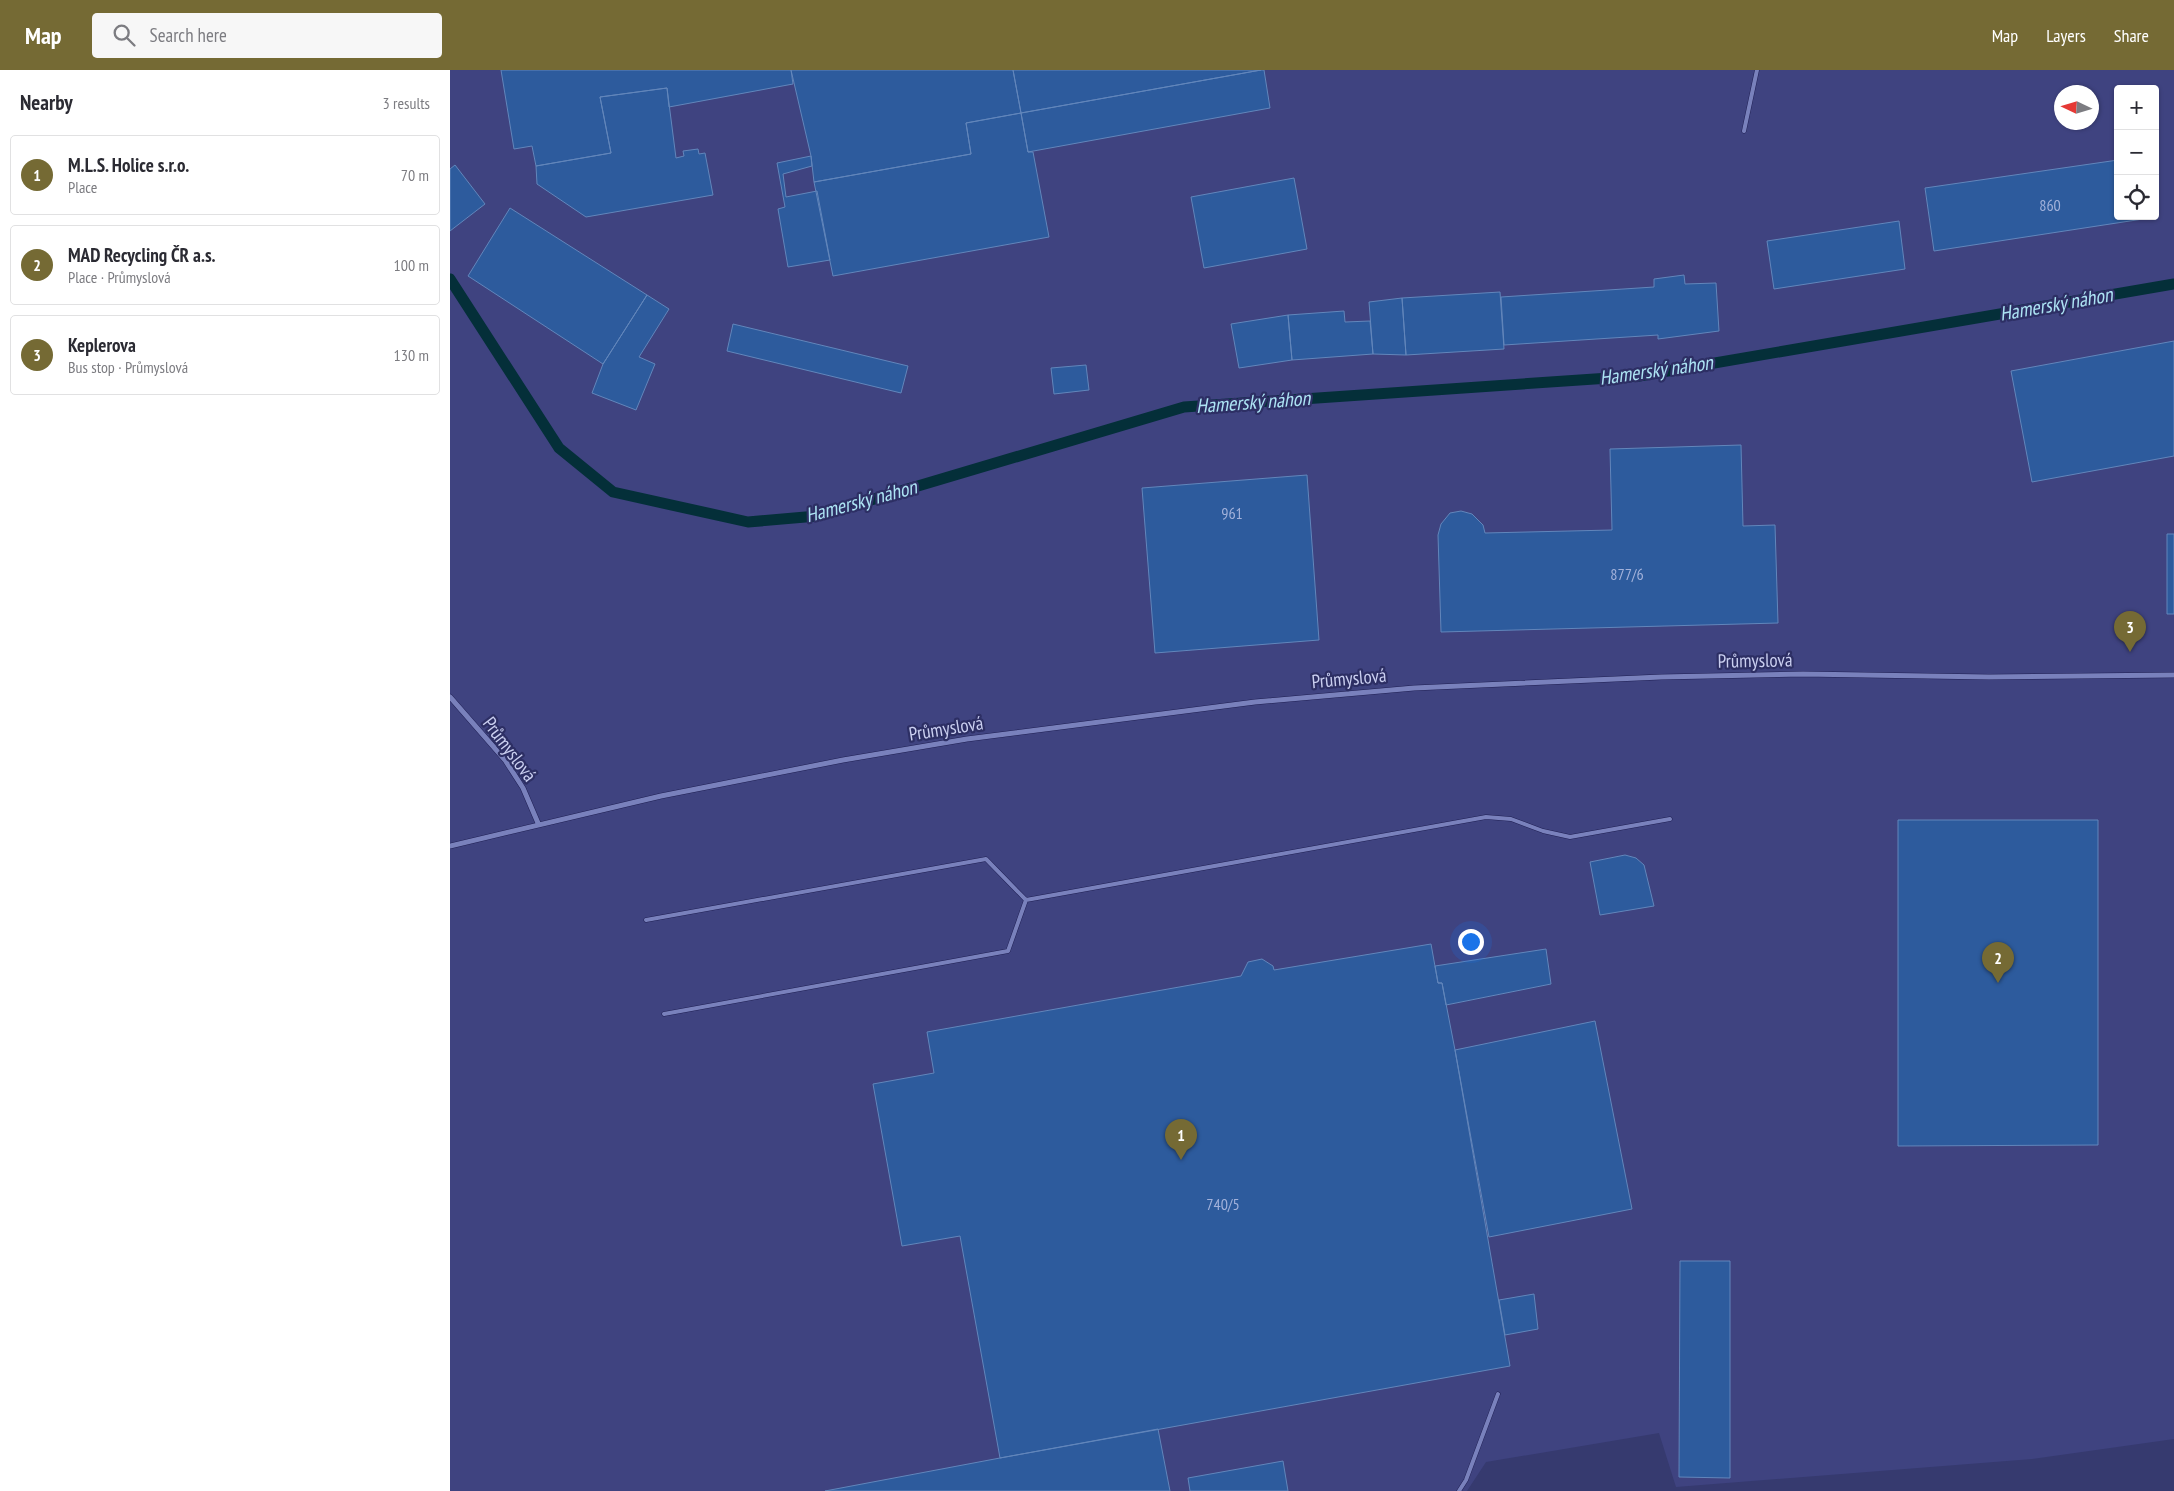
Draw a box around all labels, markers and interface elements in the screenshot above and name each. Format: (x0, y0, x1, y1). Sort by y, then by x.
search box (92, 13, 442, 58)
text: Map (25, 20, 62, 51)
icon: search (110, 21, 138, 49)
text: Search here (150, 23, 227, 47)
text: Map (1992, 24, 2018, 47)
text: Layers (2046, 24, 2086, 47)
text: Share (2114, 24, 2149, 47)
north arrow (2054, 85, 2099, 130)
map controls (2114, 85, 2159, 220)
button: + (2114, 85, 2159, 130)
text: Nearby (20, 89, 73, 116)
text: 3 results (383, 93, 430, 113)
button: − (2114, 130, 2159, 175)
text: M.L.S. Holice s.r.o. (68, 153, 189, 177)
text: 1 (33, 165, 41, 185)
text: 70 m (401, 165, 429, 185)
button: locate (2114, 175, 2159, 220)
text: Place (68, 177, 97, 197)
house number: 860 (2039, 195, 2061, 215)
text: MAD Recycling ČR a.s. (68, 243, 216, 267)
text: 2 (33, 255, 41, 275)
text: 100 m (394, 255, 429, 275)
text: Place · Průmyslová (68, 267, 171, 287)
water label: Hamerský náhon (1998, 281, 2116, 327)
text: Keplerova (68, 333, 136, 357)
text: 3 (33, 345, 41, 365)
text: 130 m (394, 345, 429, 365)
water label: Hamerský náhon (1598, 349, 1716, 391)
text: Bus stop · Průmyslová (68, 357, 188, 377)
water label: Hamerský náhon (1195, 385, 1312, 419)
water label: Hamerský náhon (802, 473, 921, 528)
house number: 961 (1221, 503, 1243, 523)
house number: 877/6 (1610, 564, 1644, 584)
pin: 3 (2114, 611, 2146, 652)
street label: Průmyslová (1717, 647, 1793, 673)
street label: Průmyslová (1311, 663, 1387, 693)
street label: Průmyslová (907, 710, 985, 746)
street label: Průmyslová (478, 712, 542, 786)
your location (1458, 929, 1484, 955)
pin: 2 (1982, 942, 2014, 983)
pin: 1 (1165, 1119, 1197, 1160)
house number: 740/5 (1206, 1194, 1240, 1214)

